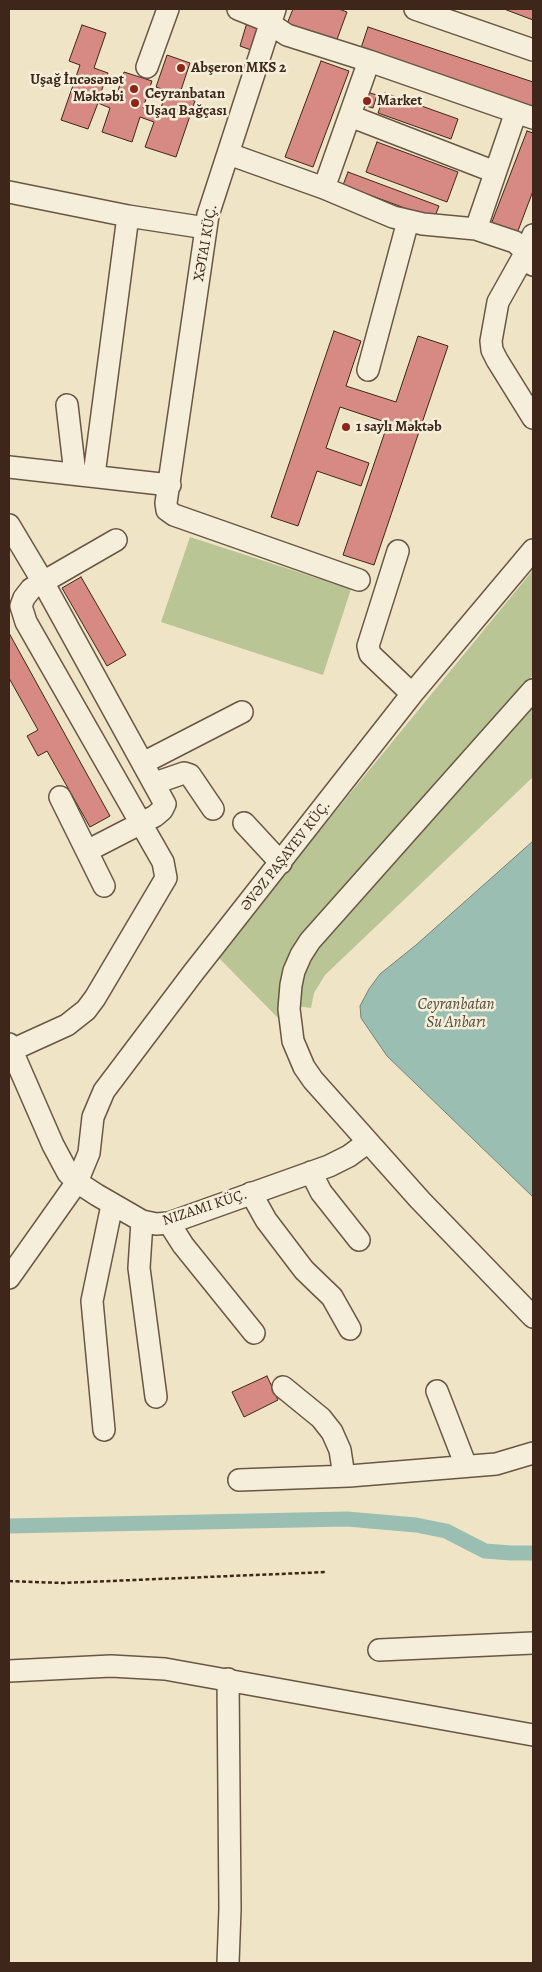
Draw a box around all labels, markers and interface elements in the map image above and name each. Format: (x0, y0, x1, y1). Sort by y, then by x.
place label: Abşeron MKS 2 (191, 59, 286, 77)
marker: Abşeron MKS 2 (175, 62, 187, 74)
place label: Uşağ İncəsənət Məktəbi (30, 71, 124, 106)
marker: Uşağ İncəsənət Məktəbi (128, 83, 140, 95)
place label: Ceyranbatan Uşaq Bağçası (145, 85, 227, 120)
place label: Market (377, 92, 422, 110)
marker: Market (361, 95, 373, 107)
marker: Ceyranbatan Uşaq Bağçası (129, 97, 141, 109)
street label: XƏTAI KÜÇ. (190, 203, 222, 283)
place label: 1 saylı Məktəb (356, 418, 442, 436)
marker: 1 saylı Məktəb (340, 421, 352, 433)
street label: ƏVƏZ PAŞAYEV KÜÇ. (237, 797, 335, 915)
water label: Ceyranbatan Su Anbarı (417, 995, 495, 1033)
street label: NIZAMI KÜÇ. (160, 1186, 250, 1230)

